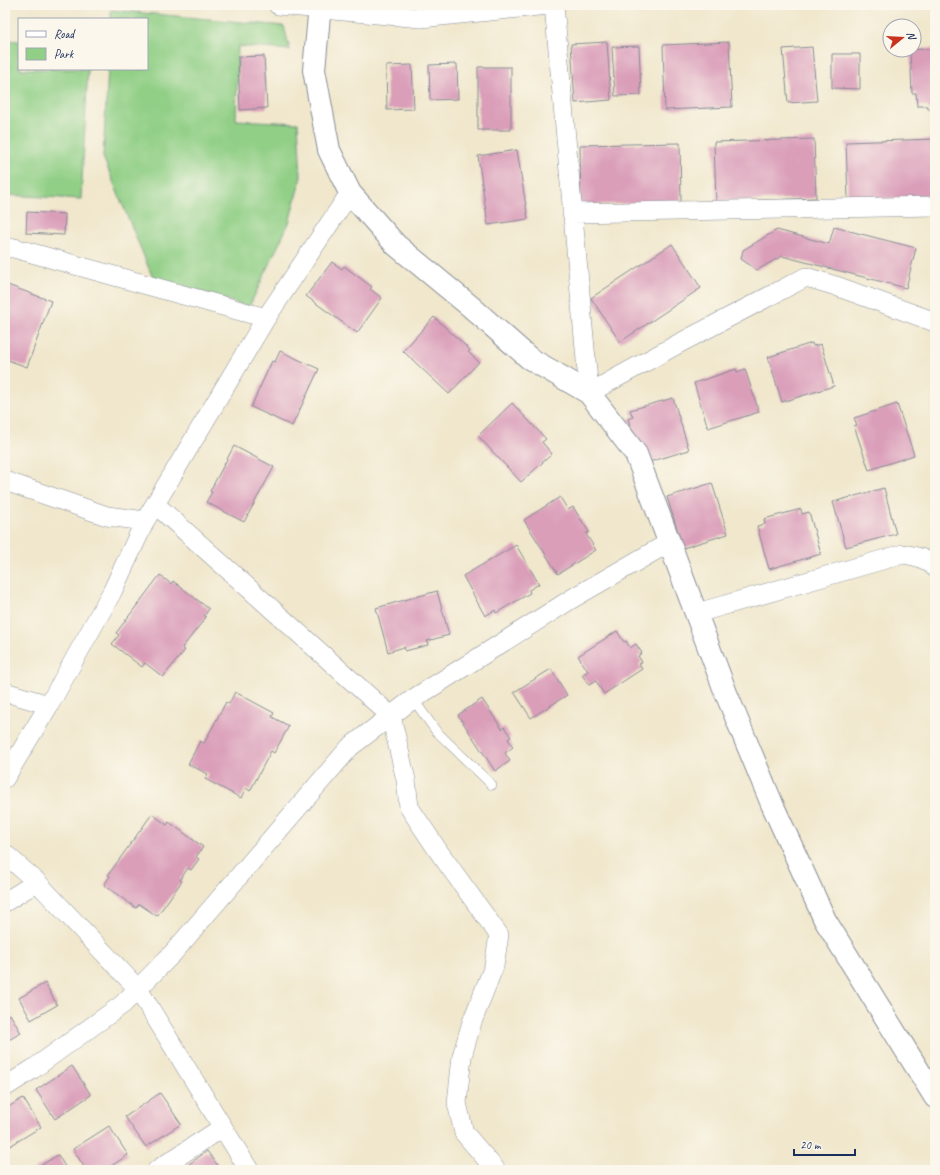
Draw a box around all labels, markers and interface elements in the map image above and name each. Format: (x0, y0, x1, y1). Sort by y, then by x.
legend (18, 18, 148, 70)
north arrow (882, 18, 922, 58)
text: Road (54, 26, 76, 42)
text: N (904, 30, 920, 42)
text: Park (54, 46, 75, 62)
scale bar (794, 1131, 855, 1157)
text: 20 m (800, 1137, 822, 1153)

